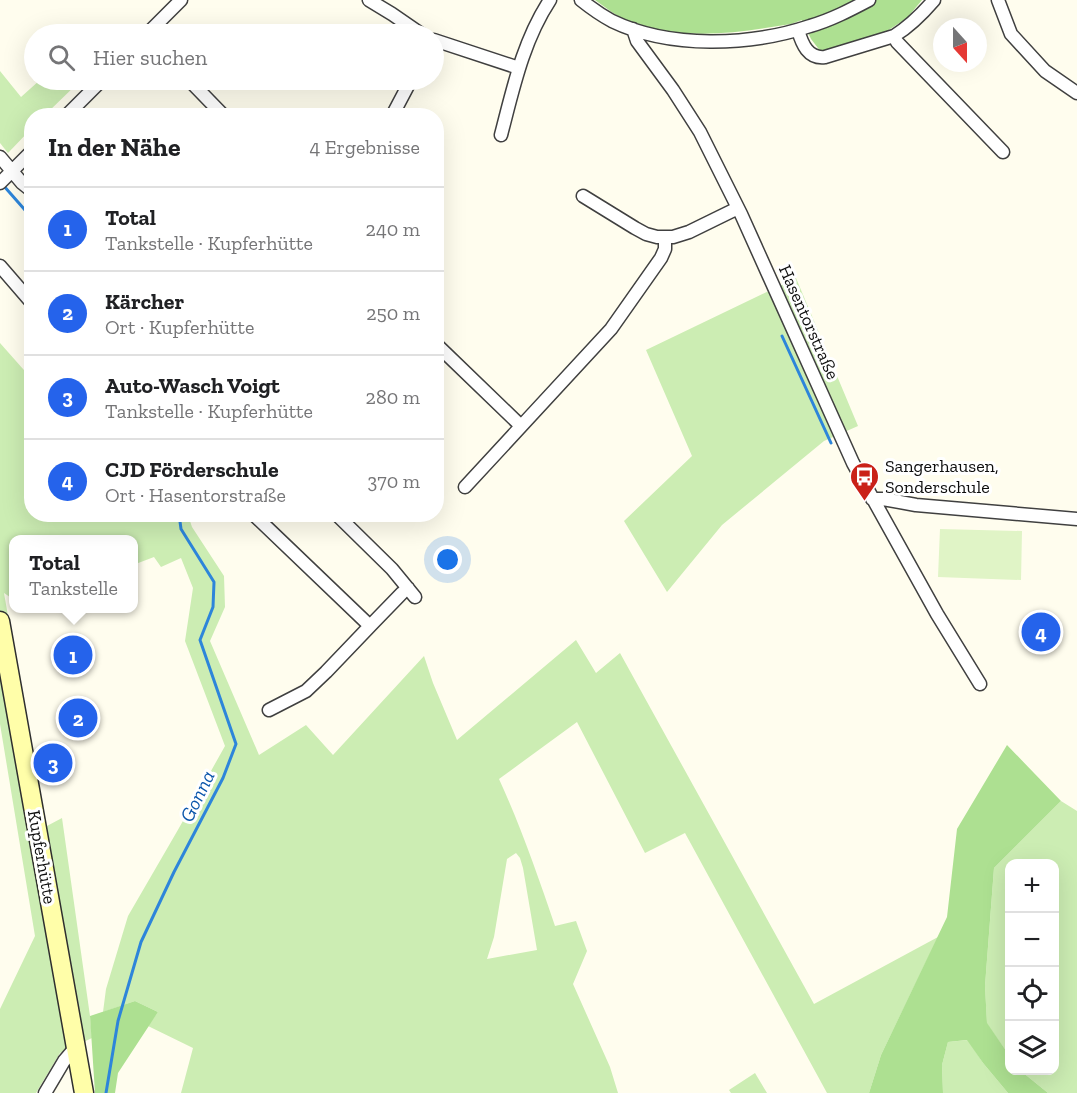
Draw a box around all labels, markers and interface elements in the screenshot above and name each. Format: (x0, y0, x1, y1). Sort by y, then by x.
north arrow (933, 18, 987, 72)
search box (24, 24, 444, 90)
icon: search (45, 41, 78, 74)
text: Hier suchen (93, 44, 207, 71)
text: In der Nähe (48, 131, 180, 163)
text: 4 Ergebnisse (310, 135, 420, 159)
text: Total (105, 204, 156, 231)
text: 1 (63, 217, 72, 241)
text: 240 m (366, 217, 420, 241)
text: Tankstelle · Kupferhütte (105, 231, 313, 255)
street label: Hasentorstraße (774, 261, 844, 383)
text: Kärcher (105, 288, 184, 315)
text: 2 (62, 301, 73, 325)
text: 250 m (366, 301, 420, 325)
text: Ort · Kupferhütte (105, 315, 254, 339)
text: Auto-Wasch Voigt (105, 372, 280, 399)
text: 3 (62, 385, 73, 409)
text: 280 m (366, 385, 420, 409)
text: Tankstelle · Kupferhütte (105, 399, 313, 423)
place label: Sangerhausen, Sonderschule (885, 455, 999, 498)
text: CJD Förderschule (105, 456, 279, 483)
bus stop icon: Sangerhausen, Sonderschule (848, 460, 880, 502)
text: 4 (62, 469, 73, 493)
text: 370 m (367, 469, 420, 493)
text: Ort · Hasentorstraße (105, 483, 286, 507)
popup (9, 535, 138, 613)
your location (433, 545, 462, 574)
text: Total (29, 549, 80, 576)
text: Tankstelle (29, 576, 118, 600)
pin: 4 (1022, 610, 1060, 654)
pin: 1 (54, 632, 92, 678)
pin: 2 (58, 696, 98, 740)
pin: 3 (34, 740, 72, 786)
water label: Gonna (174, 766, 220, 826)
street label: Kupferhütte (23, 808, 61, 906)
map controls (1005, 859, 1059, 1075)
button: + (1005, 859, 1059, 913)
button: − (1005, 913, 1059, 967)
button: locate (1005, 967, 1059, 1021)
button: layers (1005, 1021, 1059, 1075)

